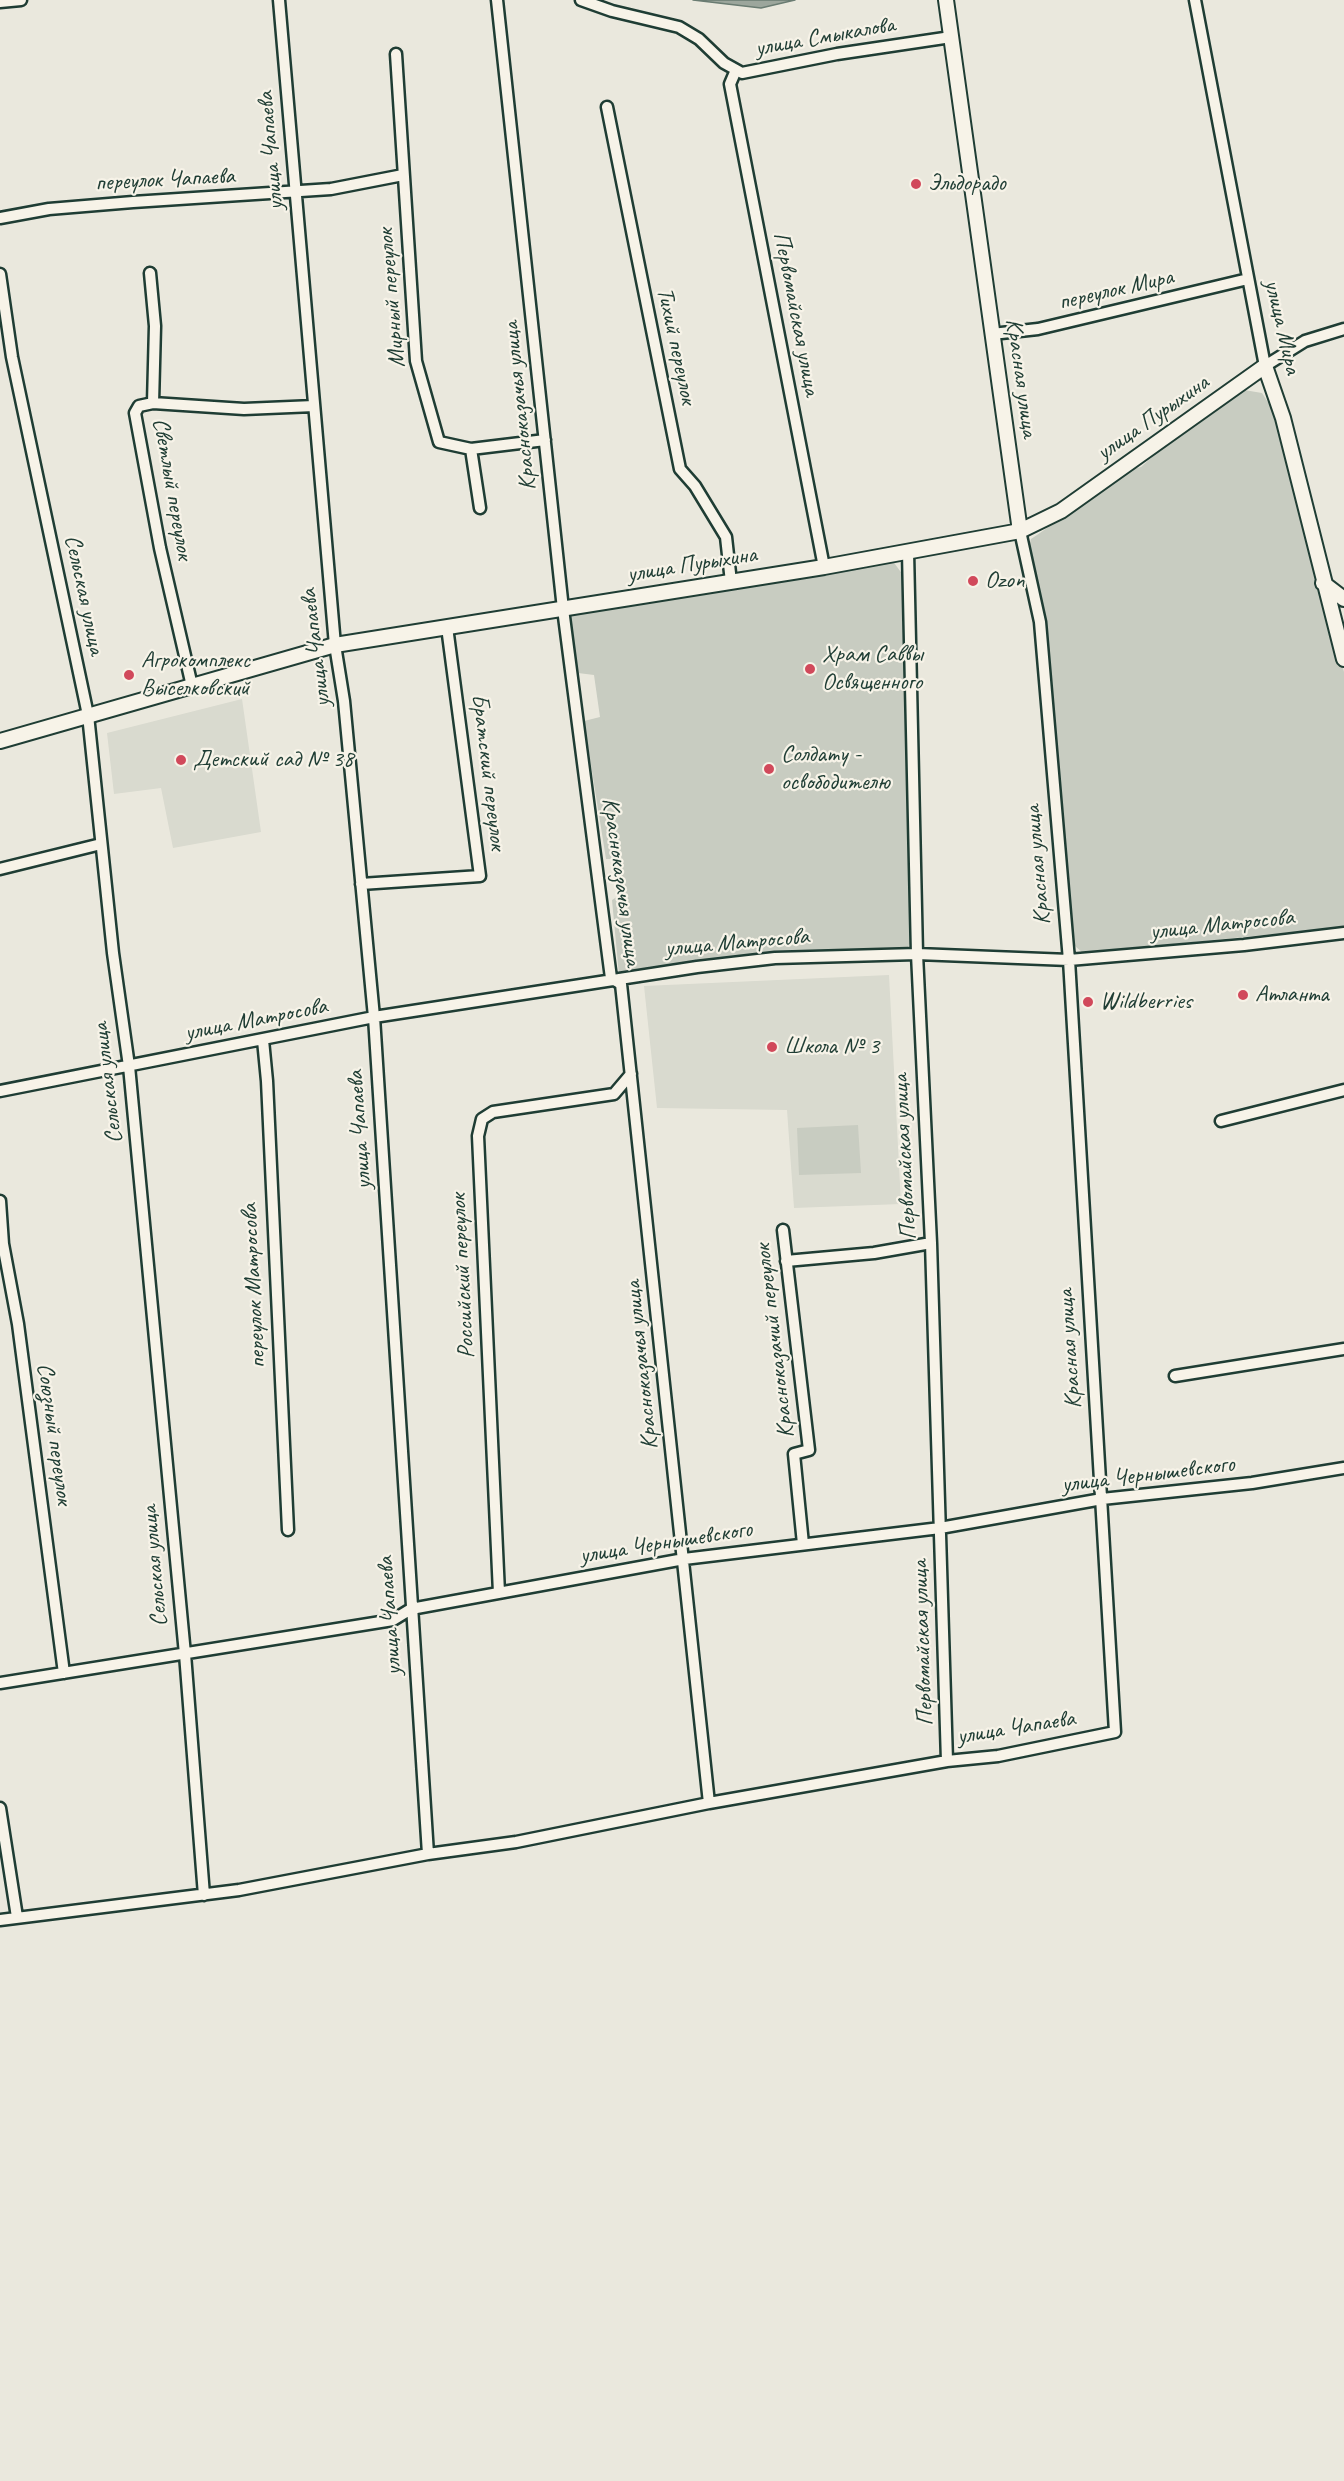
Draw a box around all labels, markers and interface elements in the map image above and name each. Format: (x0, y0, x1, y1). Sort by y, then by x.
street label: улица Смыкалова (753, 11, 897, 63)
street label: улица Чапаева (251, 90, 291, 212)
street label: переулок Чапаева (95, 162, 235, 198)
place label: Эльдорадо (928, 170, 1006, 198)
marker: Эльдорадо (909, 177, 923, 191)
street label: Мирный переулок (372, 227, 412, 369)
street label: Первомайская улица (766, 230, 826, 398)
street label: переулок Мира (1056, 263, 1176, 317)
street label: улица Мира (1257, 277, 1307, 377)
street label: Тихий переулок (650, 285, 702, 407)
street label: Красная улица (998, 317, 1044, 439)
street label: Красноказачья улица (497, 320, 543, 492)
street label: улица Пурыхина (1091, 369, 1215, 467)
street label: Светлый переулок (145, 416, 199, 562)
street label: Сельская улица (57, 533, 111, 657)
street label: улица Пурыхина (625, 541, 759, 589)
place label: Ozon (985, 567, 1024, 595)
marker: Ozon (966, 574, 980, 588)
street label: улица Чапаева (294, 587, 338, 709)
place label: Храм Саввы Освященного (822, 641, 923, 697)
place label: Агрокомплекс Выселковский (141, 647, 250, 703)
marker: Храм Саввы Освященного (803, 662, 817, 676)
marker: Агрокомплекс Выселковский (122, 668, 136, 682)
street label: Братский переулок (464, 692, 512, 852)
place label: Солдату - освободителю (781, 741, 890, 797)
place label: Детский сад № 38 (193, 746, 354, 774)
marker: Детский сад № 38 (174, 753, 188, 767)
marker: Солдату - освободителю (762, 762, 776, 776)
street label: Красноказачья улица (595, 796, 647, 968)
street label: Красная улица (1018, 804, 1058, 926)
street label: улица Матросова (1149, 903, 1295, 947)
street label: улица Матросова (664, 922, 810, 964)
place label: Атланта (1255, 981, 1329, 1009)
place label: Wildberries (1100, 988, 1192, 1016)
marker: Атланта (1236, 988, 1250, 1002)
street label: улица Матросова (182, 992, 330, 1048)
marker: Wildberries (1081, 995, 1095, 1009)
street label: Сельская улица (86, 1021, 130, 1145)
place label: Школа № 3 (784, 1033, 879, 1061)
marker: Школа № 3 (765, 1040, 779, 1054)
street label: улица Чапаева (341, 1070, 379, 1190)
street label: Первомайская улица (886, 1073, 924, 1241)
street label: Российский переулок (444, 1193, 482, 1359)
street label: переулок Матросова (235, 1203, 273, 1369)
street label: Красноказачий переулок (749, 1242, 801, 1440)
street label: Красноказачья улица (619, 1279, 665, 1451)
street label: Красная улица (1051, 1288, 1089, 1410)
street label: Союзный переулок (30, 1361, 78, 1507)
street label: улица Чернышевского (1060, 1450, 1236, 1500)
street label: Сельская улица (135, 1504, 175, 1628)
street label: улица Чернышевского (578, 1515, 754, 1571)
street label: улица Чапаева (371, 1556, 409, 1676)
street label: Первомайская улица (906, 1559, 940, 1727)
street label: улица Чапаева (955, 1704, 1077, 1752)

